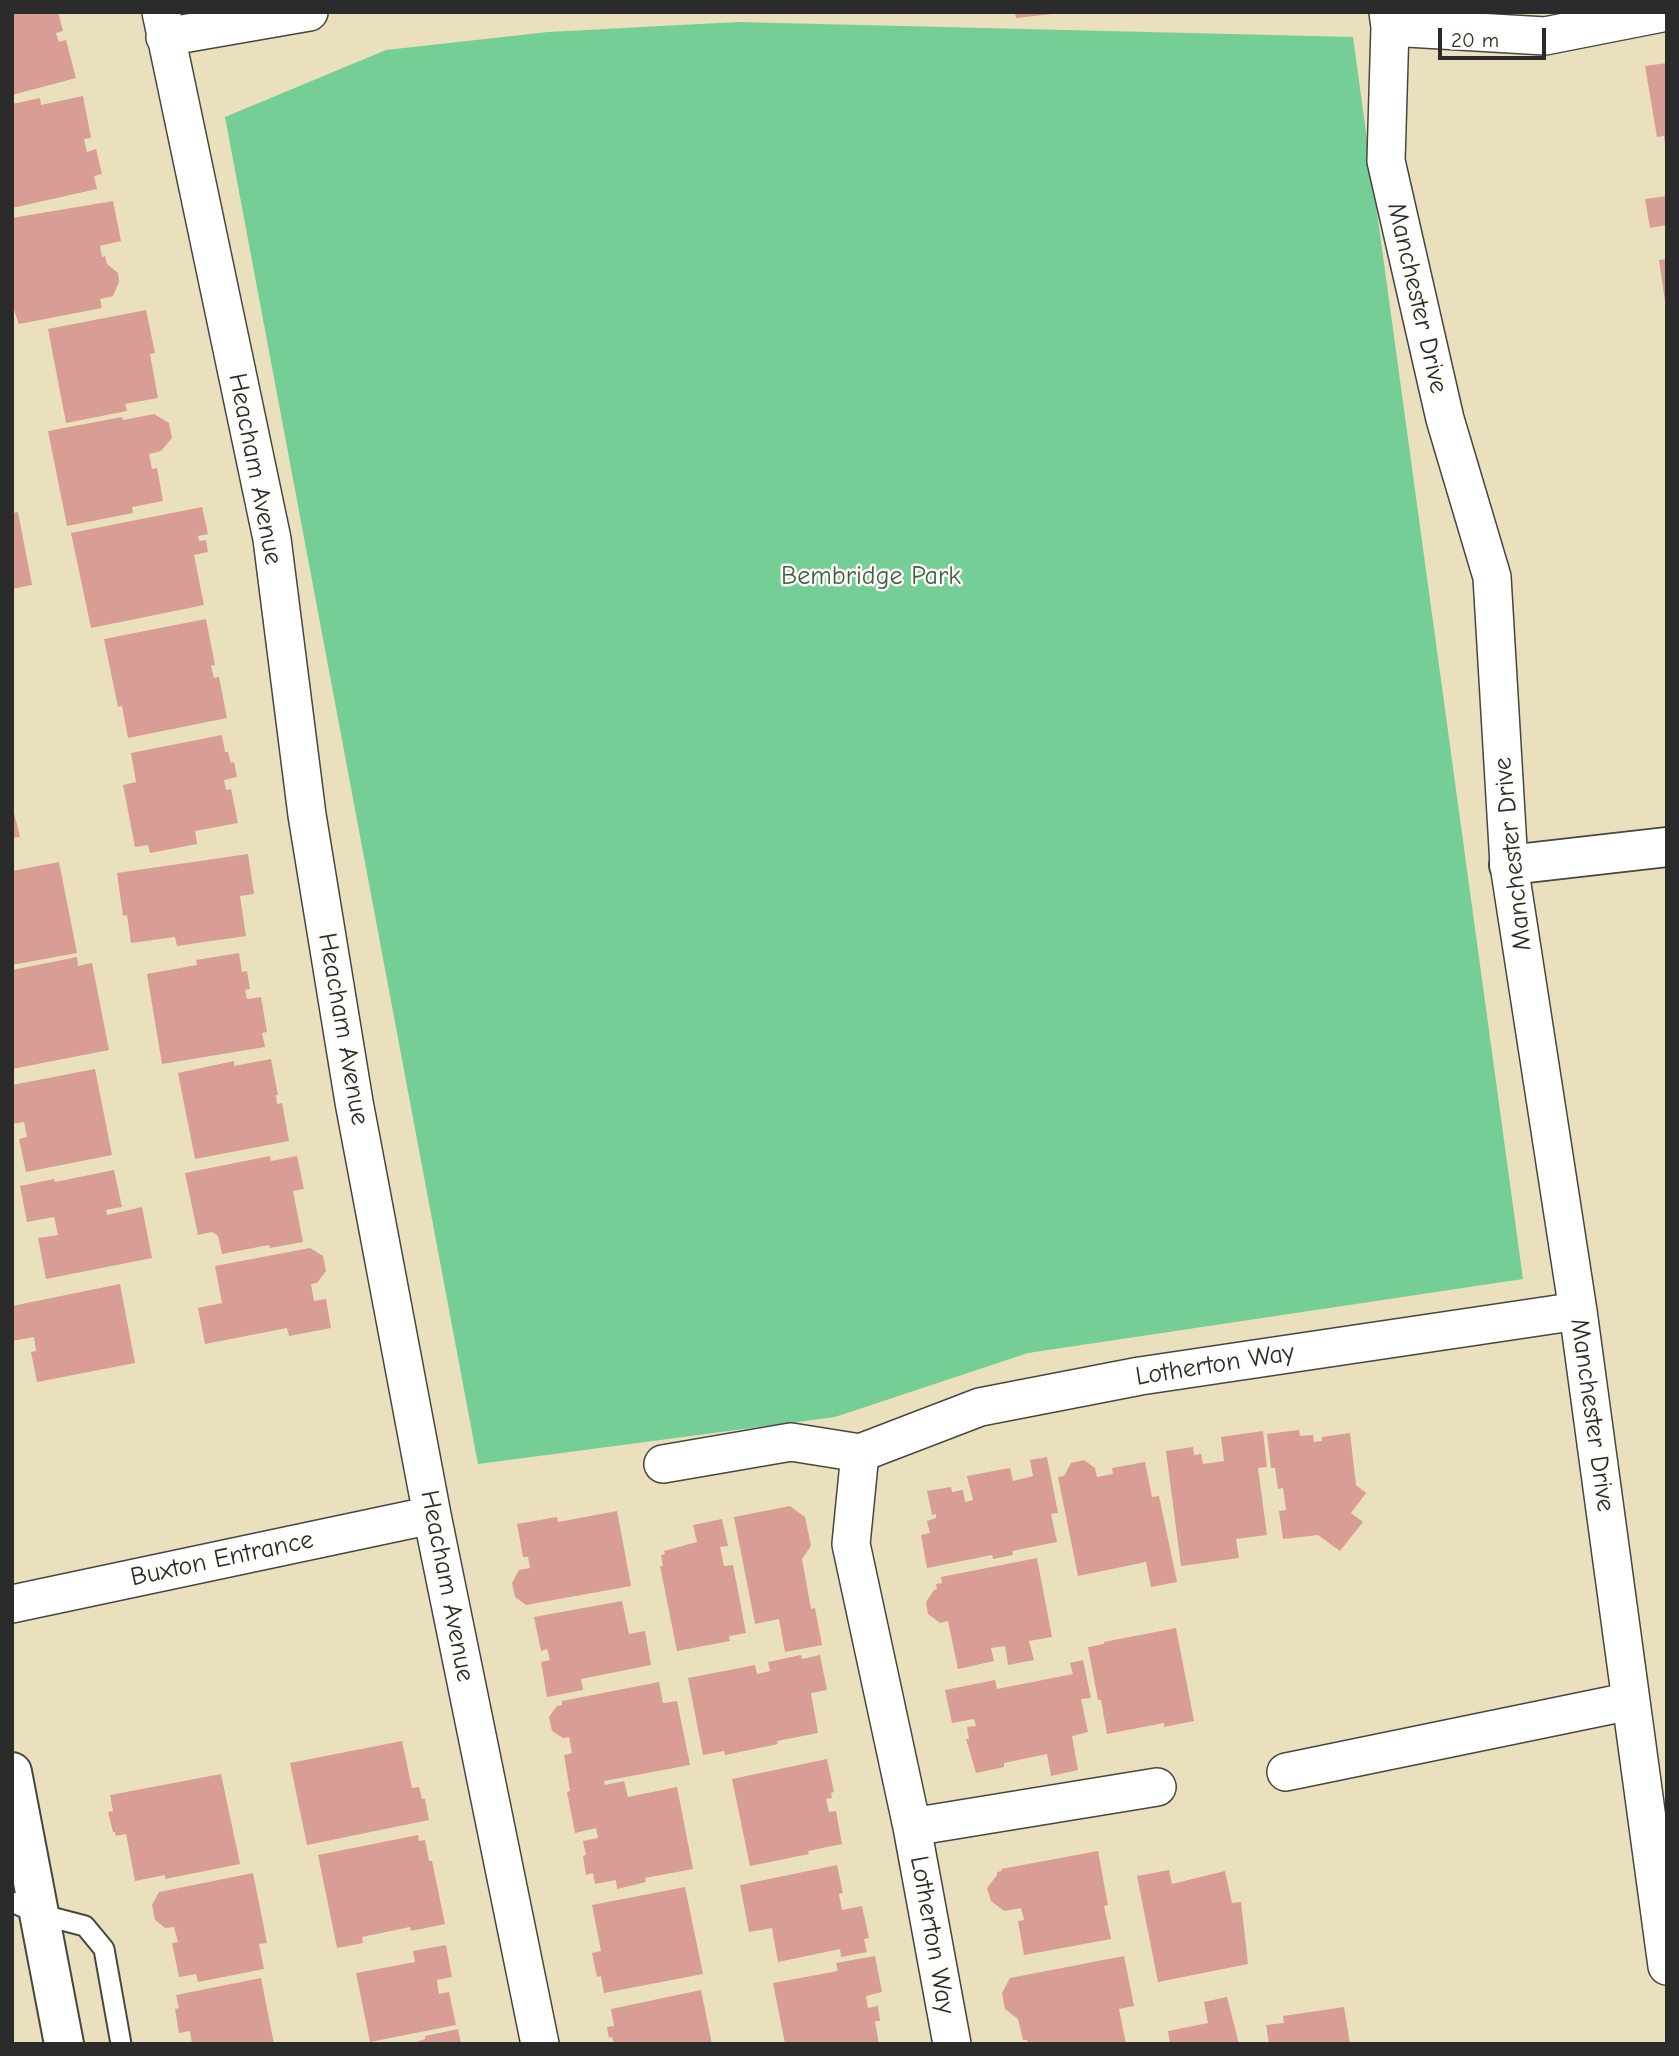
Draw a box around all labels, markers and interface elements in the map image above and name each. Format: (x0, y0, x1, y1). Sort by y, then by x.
scale bar (1441, 14, 1550, 58)
text: 20 m (1451, 28, 1499, 52)
street label: Manchester Drive (1380, 200, 1454, 396)
street label: Heacham Avenue (221, 371, 289, 567)
park label: Bembridge Park (781, 561, 961, 593)
street label: Manchester Drive (1487, 756, 1539, 952)
street label: Heacham Avenue (311, 931, 375, 1127)
street label: Manchester Drive (1563, 1316, 1621, 1514)
street label: Lotherton Way (1133, 1337, 1297, 1393)
street label: Heacham Avenue (413, 1488, 481, 1684)
street label: Buxton Entrance (128, 1524, 316, 1594)
street label: Lotherton Way (903, 1853, 961, 2017)

